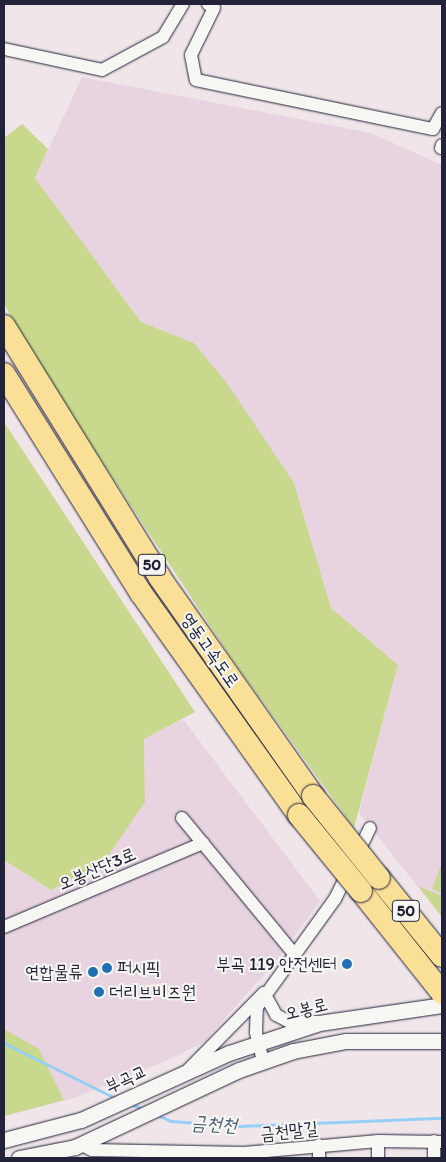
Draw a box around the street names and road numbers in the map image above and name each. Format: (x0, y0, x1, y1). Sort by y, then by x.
road number: 50 (137, 552, 167, 578)
street label: 영동고속도로 (176, 608, 244, 692)
street label: 오봉산단3로 (55, 843, 139, 895)
road number: 50 (391, 898, 421, 924)
street label: 오봉로 (282, 993, 330, 1025)
street label: 부곡교 (102, 1060, 150, 1098)
street label: 금천말길 (259, 1117, 319, 1145)

